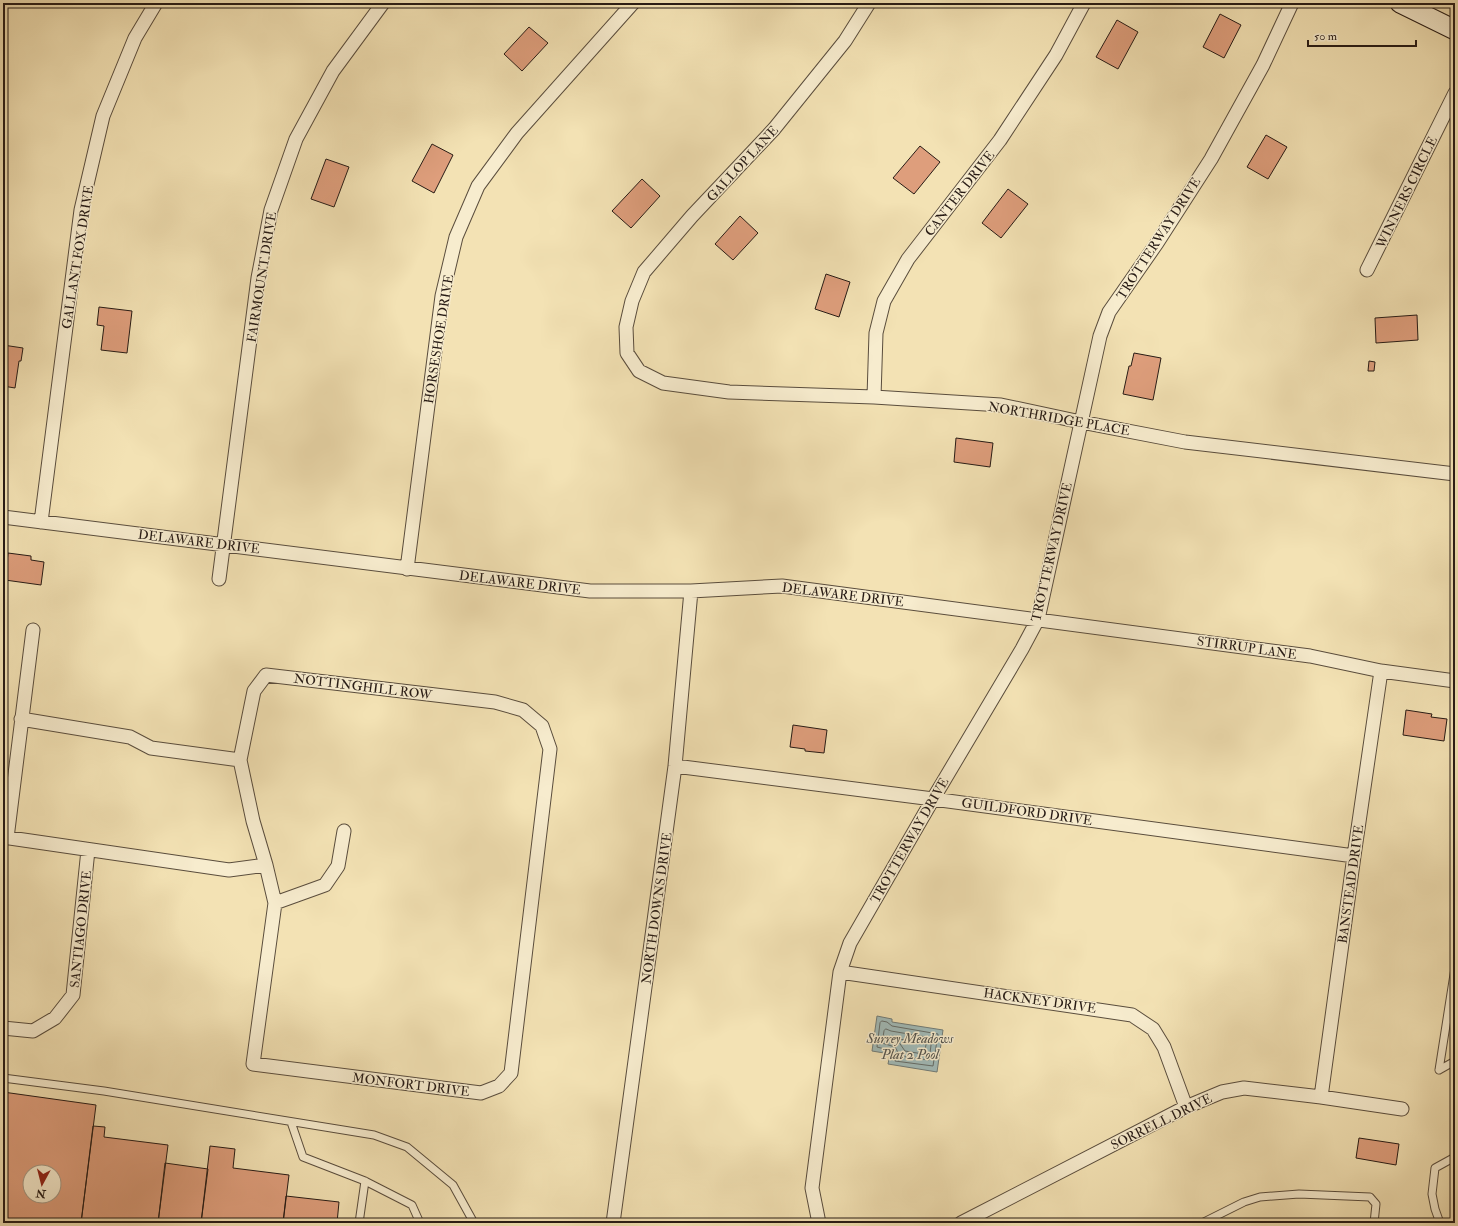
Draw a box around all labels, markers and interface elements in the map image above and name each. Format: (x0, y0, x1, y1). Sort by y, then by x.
scale bar (1308, 22, 1416, 48)
text: 50 m (1314, 29, 1338, 44)
street label: GALLOP LANE (704, 122, 782, 205)
street label: WINNERS CIRCLE (1372, 134, 1441, 252)
street label: CANTER DRIVE (921, 148, 998, 240)
street label: TROTTERWAY DRIVE (1113, 174, 1204, 303)
street label: GALLANT FOX DRIVE (59, 184, 97, 330)
street label: FAIRMOUNT DRIVE (244, 211, 280, 344)
street label: HORSESHOE DRIVE (421, 273, 457, 405)
street label: NORTHRIDGE PLACE (987, 399, 1131, 439)
street label: TROTTERWAY DRIVE (1028, 481, 1076, 623)
street label: DELAWARE DRIVE (137, 527, 261, 557)
street label: DELAWARE DRIVE (458, 568, 582, 598)
street label: DELAWARE DRIVE (781, 580, 905, 610)
street label: STIRRUP LANE (1196, 633, 1298, 663)
street label: NOTTINGHILL ROW (293, 671, 434, 704)
street label: TROTTERWAY DRIVE (867, 775, 952, 906)
street label: GUILDFORD DRIVE (961, 795, 1093, 829)
street label: BANSTEAD DRIVE (1335, 824, 1367, 945)
street label: NORTH DOWNS DRIVE (638, 831, 676, 985)
street label: SANTIAGO DRIVE (67, 870, 95, 989)
street label: HACKNEY DRIVE (983, 985, 1097, 1017)
water label: Surrey Meadows Plat 2 Pool (866, 1030, 955, 1063)
street label: MONFORT DRIVE (351, 1070, 470, 1100)
street label: SORRELL DRIVE (1108, 1090, 1215, 1153)
north arrow (22, 1164, 62, 1204)
text: N (34, 1186, 48, 1201)

